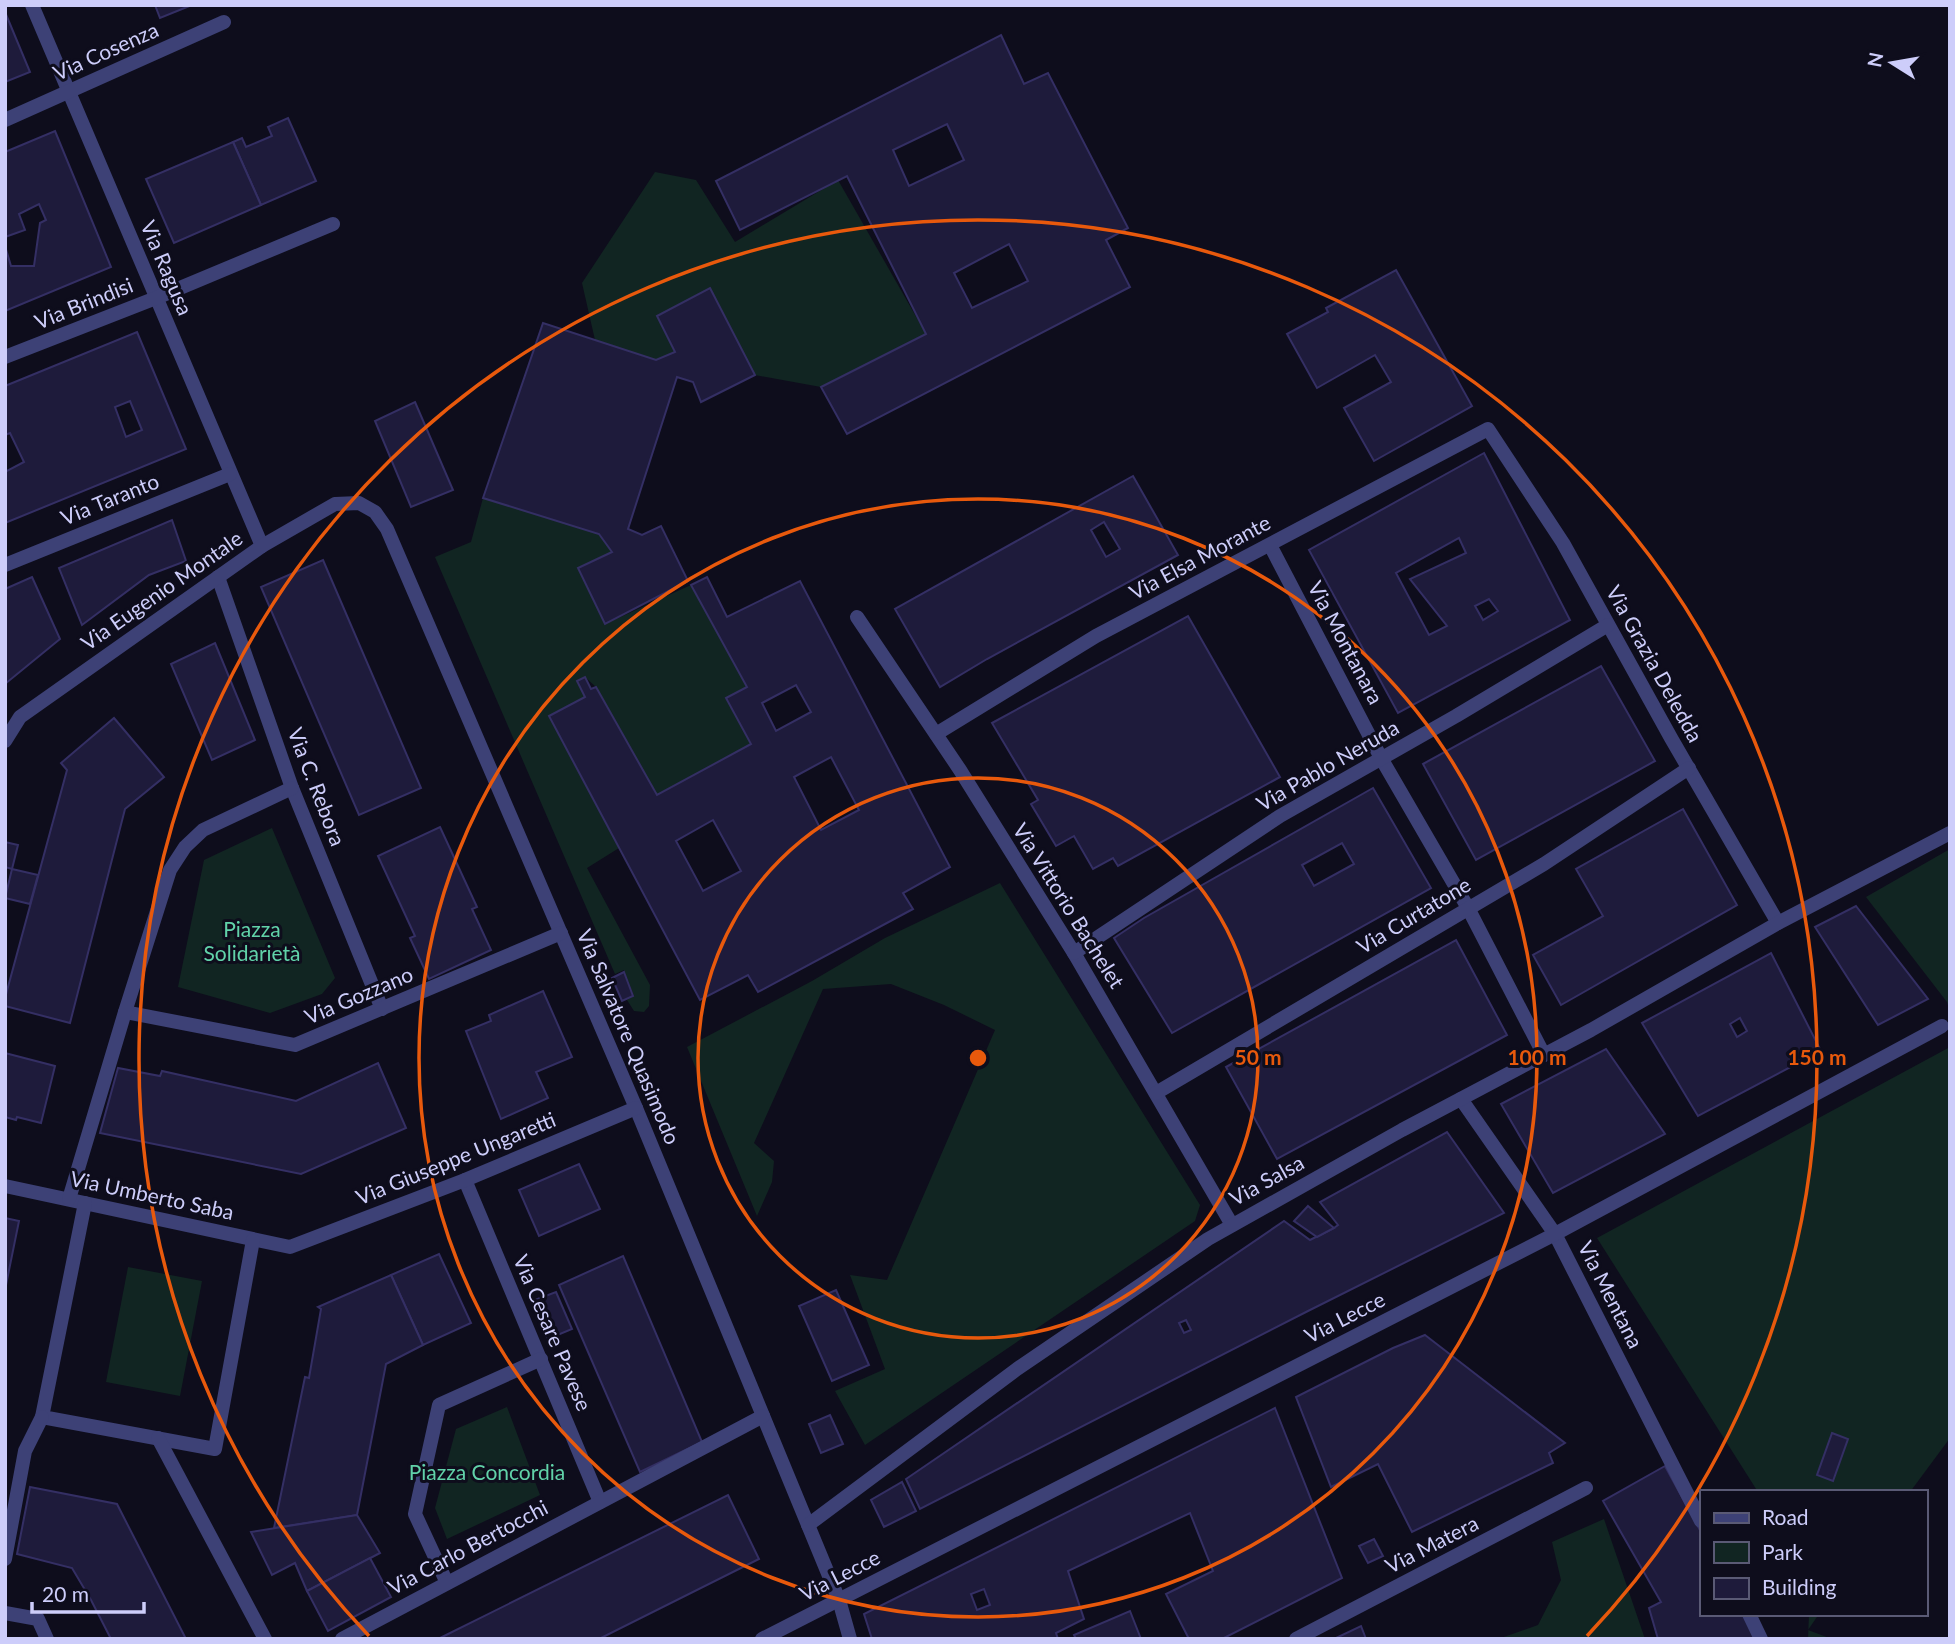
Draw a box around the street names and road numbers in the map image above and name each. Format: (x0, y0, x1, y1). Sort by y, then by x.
street label: Via Cosenza (49, 16, 162, 85)
street label: Via Ragusa (136, 216, 199, 319)
street label: Via Brindisi (31, 272, 136, 334)
street label: Via Taranto (57, 468, 162, 530)
street label: Via Elsa Morante (1125, 509, 1274, 604)
street label: Via Eugenio Montale (76, 525, 247, 655)
street label: Via Montanara (1303, 576, 1389, 708)
street label: Via Grazia Deledda (1602, 580, 1709, 746)
street label: Via Pablo Neruda (1252, 714, 1403, 816)
street label: Via C. Rebora (283, 724, 351, 849)
street label: Via Vittorio Bachelet (1008, 818, 1130, 993)
street label: Via Curtatone (1352, 871, 1475, 958)
street label: Via Salvatore Quasimodo (573, 925, 686, 1148)
street label: Via Gozzano (301, 961, 416, 1029)
street label: Via Giuseppe Ungaretti (352, 1106, 559, 1209)
street label: Via Salsa (1225, 1149, 1308, 1210)
street label: Via Umberto Saba (68, 1165, 236, 1224)
street label: Via Mentana (1574, 1237, 1649, 1352)
street label: Via Cesare Pavese (509, 1250, 598, 1414)
street label: Via Lecce (1300, 1286, 1389, 1348)
street label: Via Carlo Bertocchi (383, 1494, 552, 1599)
street label: Via Matera (1381, 1510, 1482, 1578)
street label: Via Lecce (795, 1544, 884, 1606)

